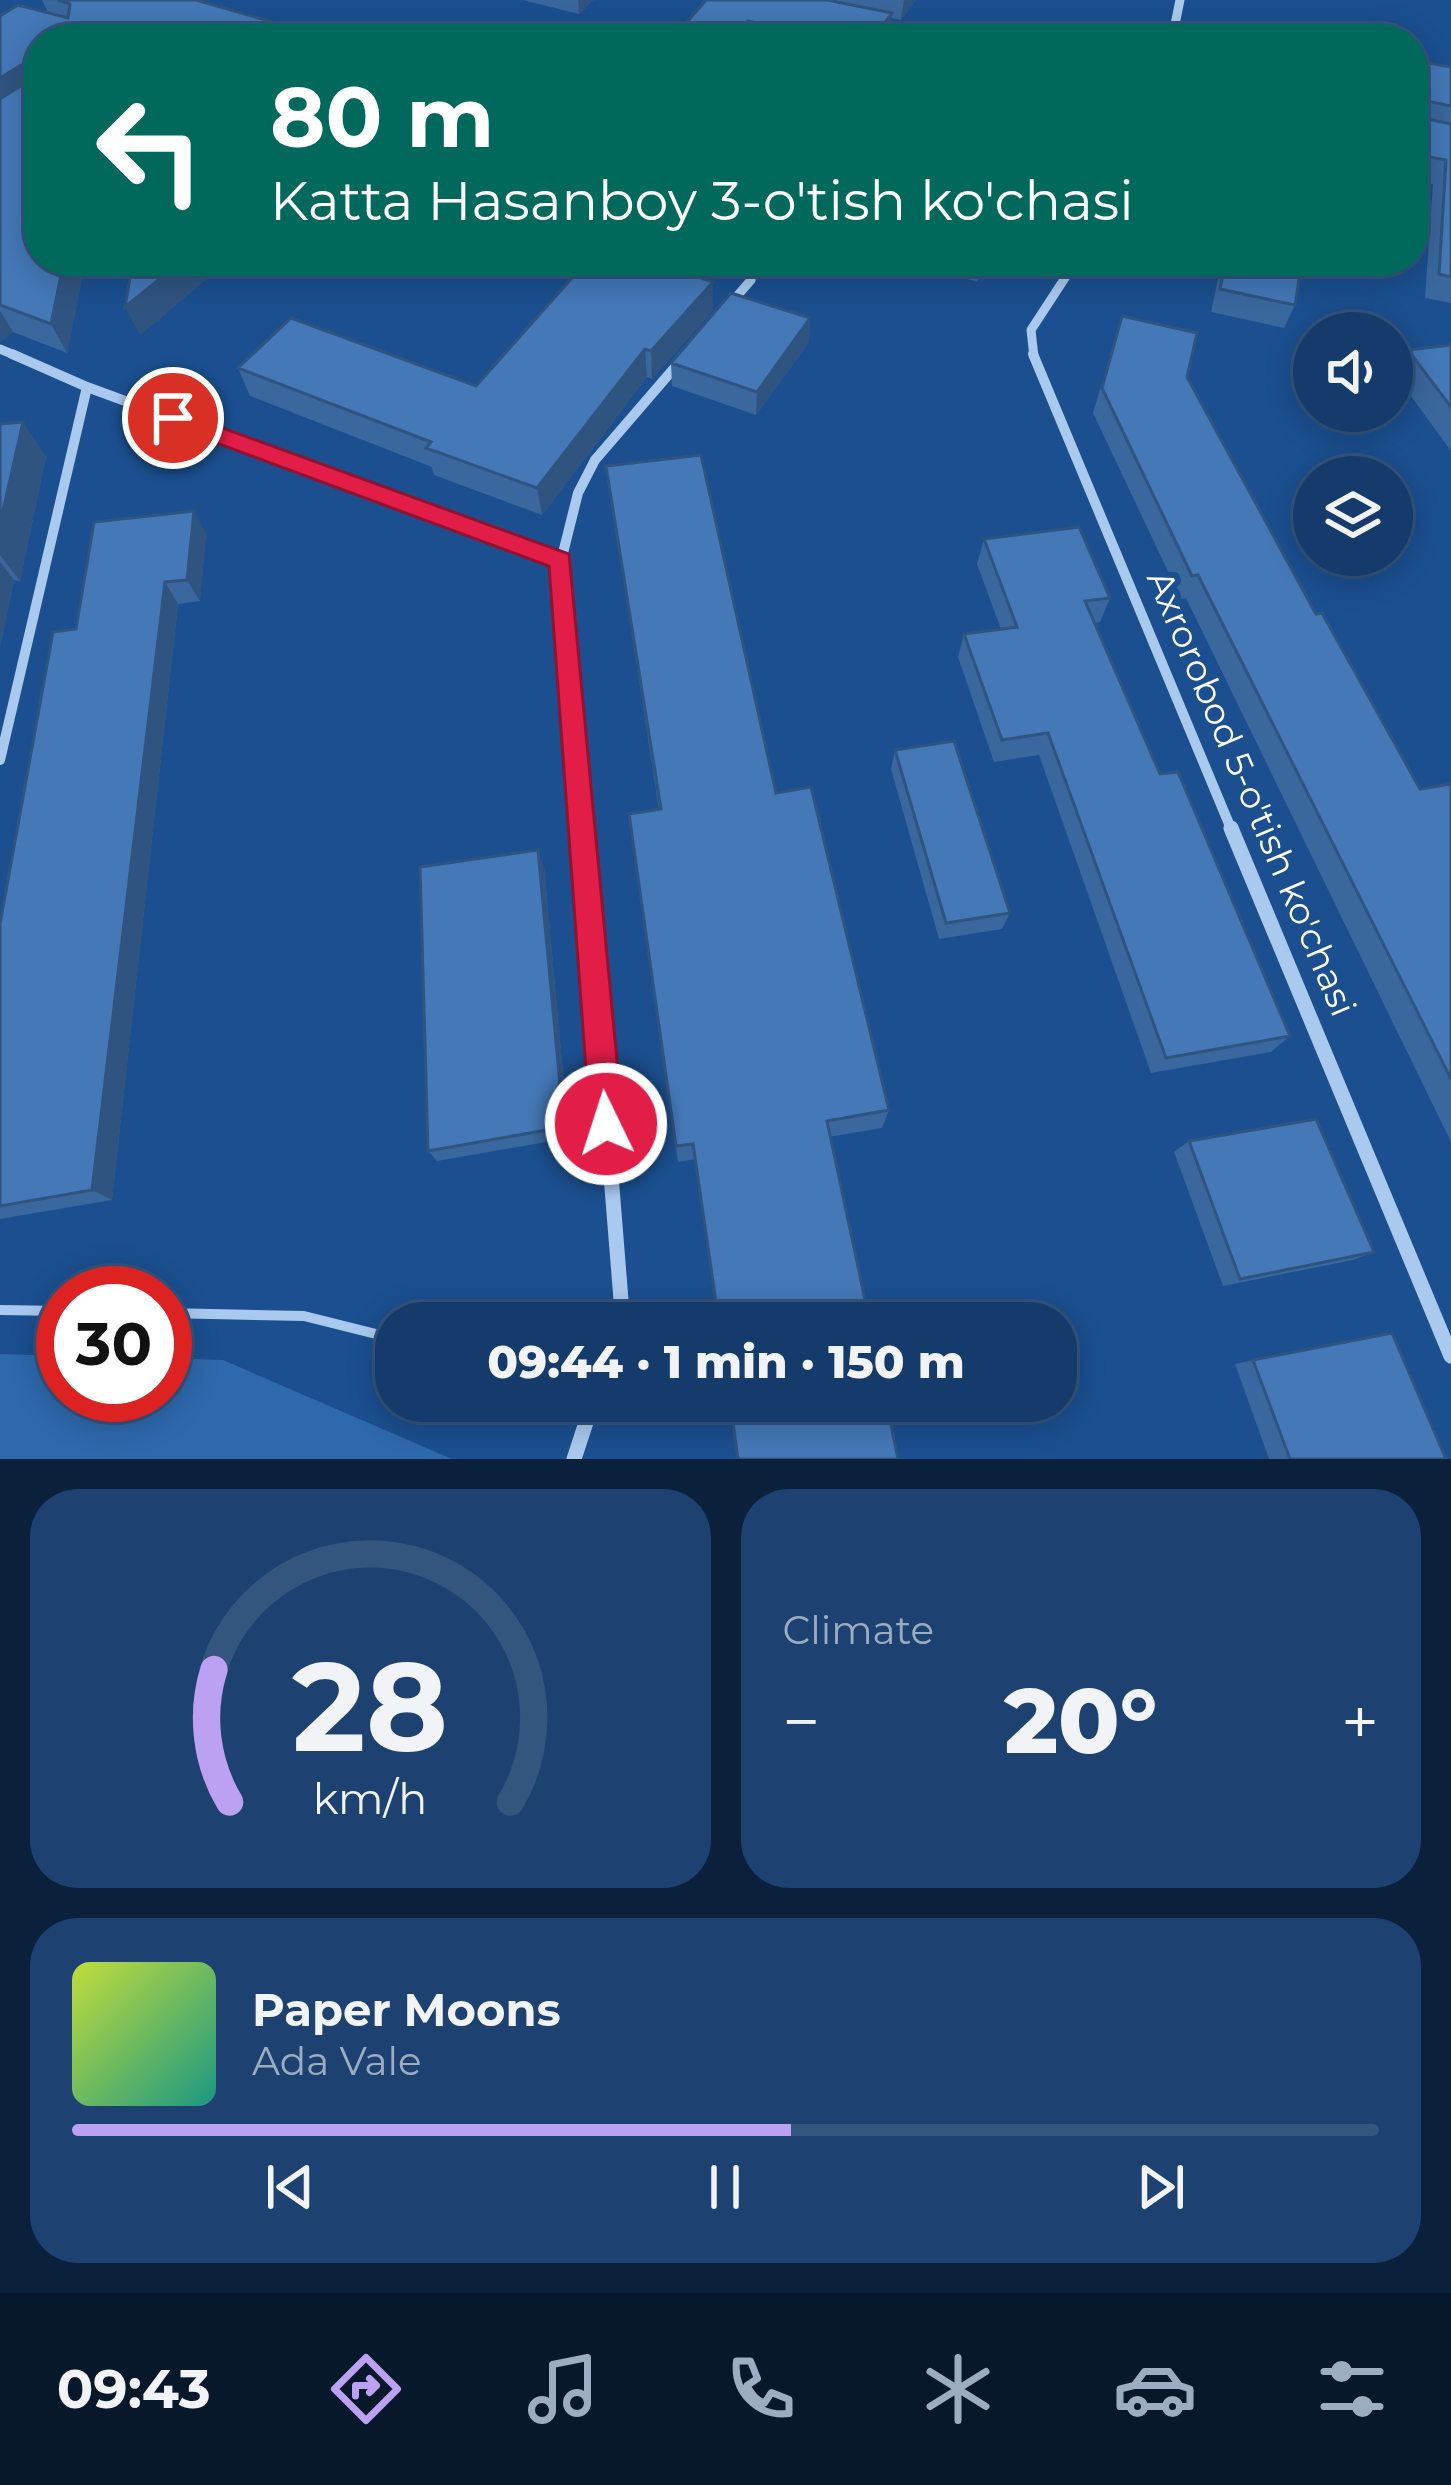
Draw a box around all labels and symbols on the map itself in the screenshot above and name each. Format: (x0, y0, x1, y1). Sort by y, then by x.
pin (122, 367, 224, 469)
street label: Axrorobod 5-o'tish ko'chasi (1138, 564, 1366, 1022)
position arrow (543, 1061, 669, 1187)
speed limit sign: 30 (36, 1266, 192, 1422)

